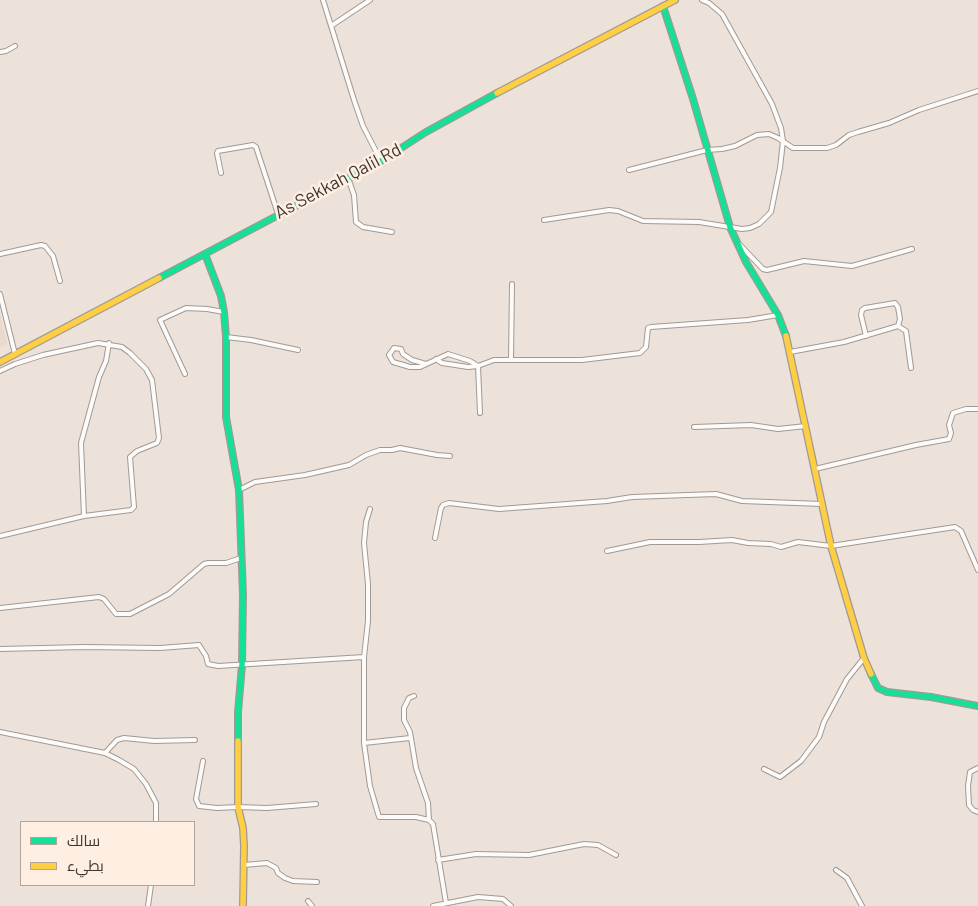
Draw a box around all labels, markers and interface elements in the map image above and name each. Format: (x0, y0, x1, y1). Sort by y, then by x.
street label: As Sekkah Qalil Rd (271, 139, 405, 223)
legend (20, 821, 195, 886)
text: سالك (67, 831, 100, 849)
text: بطيء (67, 856, 104, 874)

